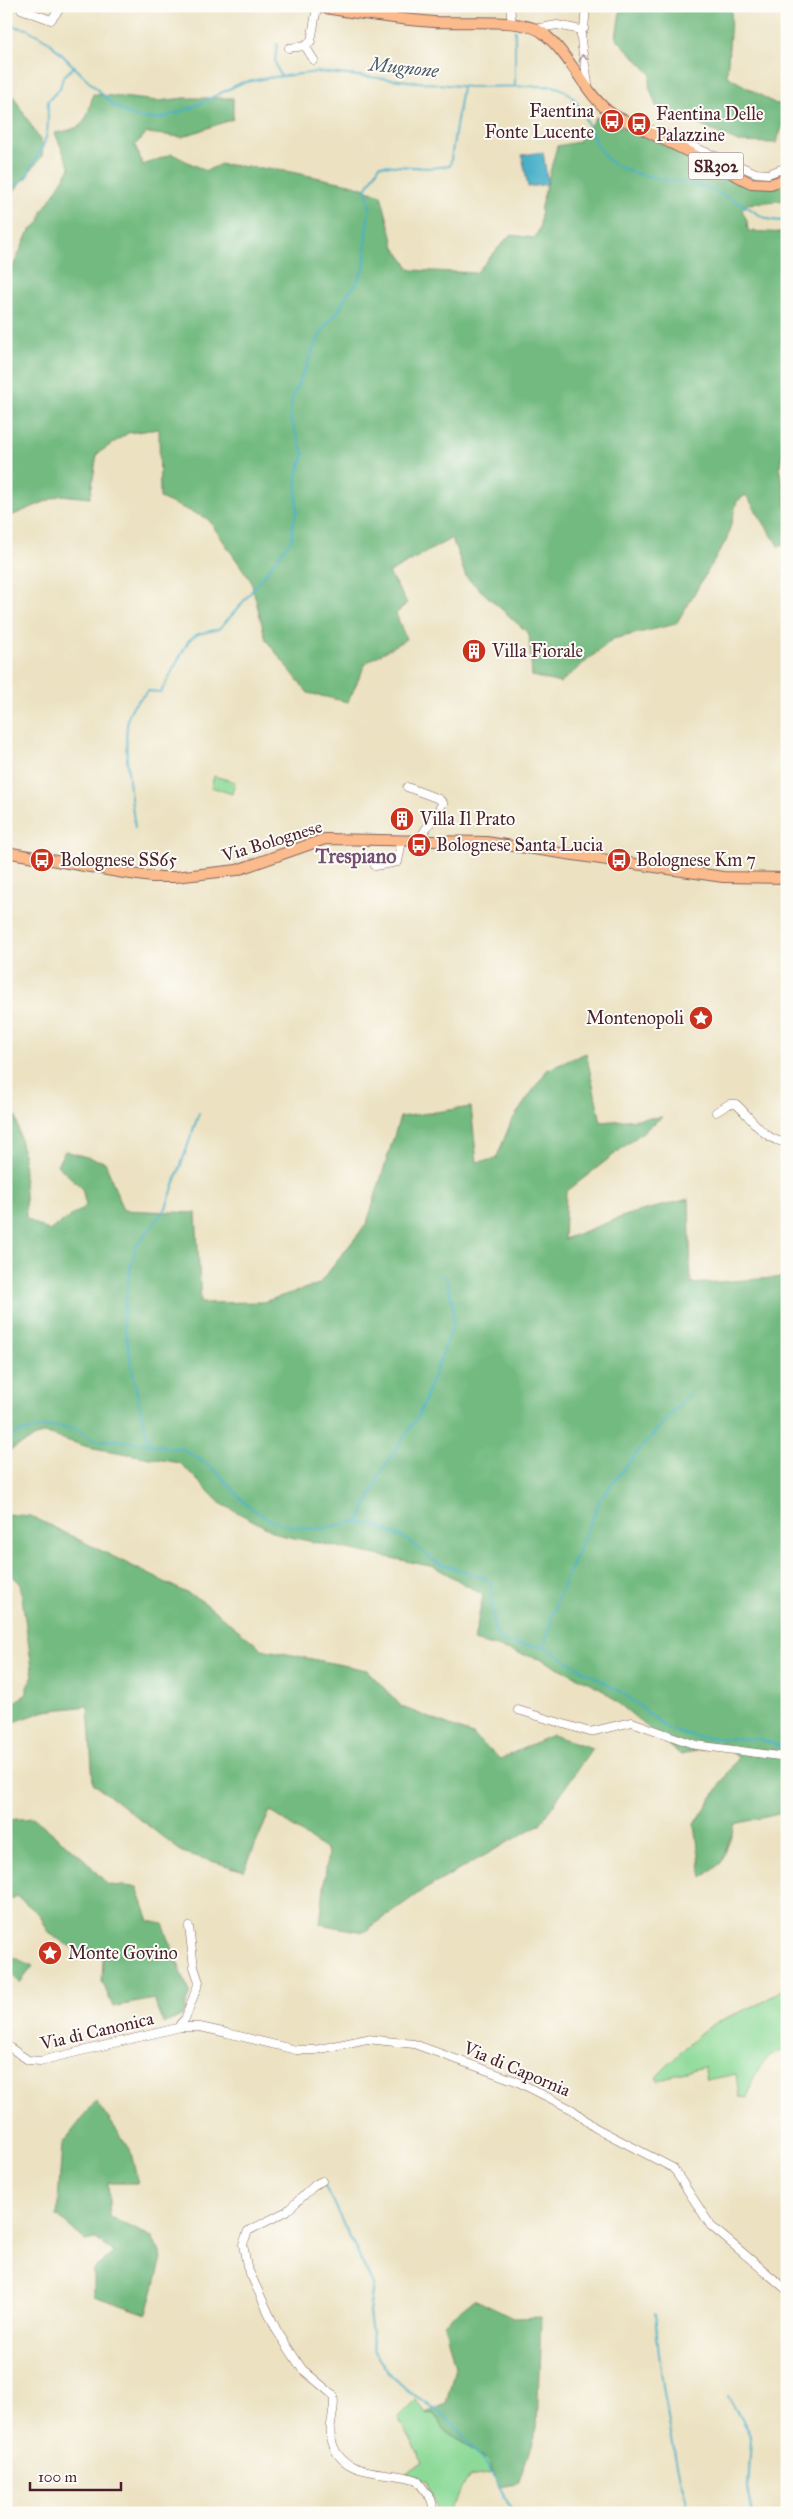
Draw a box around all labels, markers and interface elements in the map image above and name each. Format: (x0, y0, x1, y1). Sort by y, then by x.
water label: Mugnone (366, 52, 441, 83)
one-way arrow (578, 55, 588, 63)
place label: Faentina Fonte Lucente (485, 100, 594, 143)
place label: Faentina Delle Palazzine (656, 103, 764, 146)
bus stop icon: Faentina Fonte Lucente (599, 108, 625, 134)
bus stop icon: Faentina Delle Palazzine (626, 111, 652, 137)
road number: SR302 (688, 153, 744, 180)
building icon: Villa Fiorale (461, 638, 487, 664)
place label: Villa Fiorale (491, 640, 583, 662)
building icon: Villa Il Prato (389, 806, 415, 832)
place label: Villa Il Prato (419, 808, 515, 830)
street label: Via Bolognese (218, 815, 325, 868)
bus stop icon: Bolognese Santa Lucia (406, 832, 432, 858)
place label: Bolognese Santa Lucia (436, 834, 603, 857)
district label: Trespiano (314, 844, 397, 869)
bus stop icon: Bolognese SS65 (29, 847, 55, 873)
bus stop icon: Bolognese Km 7 (606, 847, 632, 873)
place label: Bolognese SS65 (60, 849, 178, 872)
place label: Bolognese Km 7 (636, 849, 756, 872)
place icon: Montenopoli (688, 1005, 714, 1031)
place label: Montenopoli (586, 1007, 684, 1029)
place icon: Monte Govino (37, 1940, 63, 1966)
place label: Monte Govino (68, 1942, 178, 1964)
street label: Via di Canonica (37, 2007, 156, 2055)
street label: Via di Capornia (459, 2036, 574, 2102)
scale bar (30, 2459, 121, 2491)
text: 100 m (38, 2468, 78, 2486)

